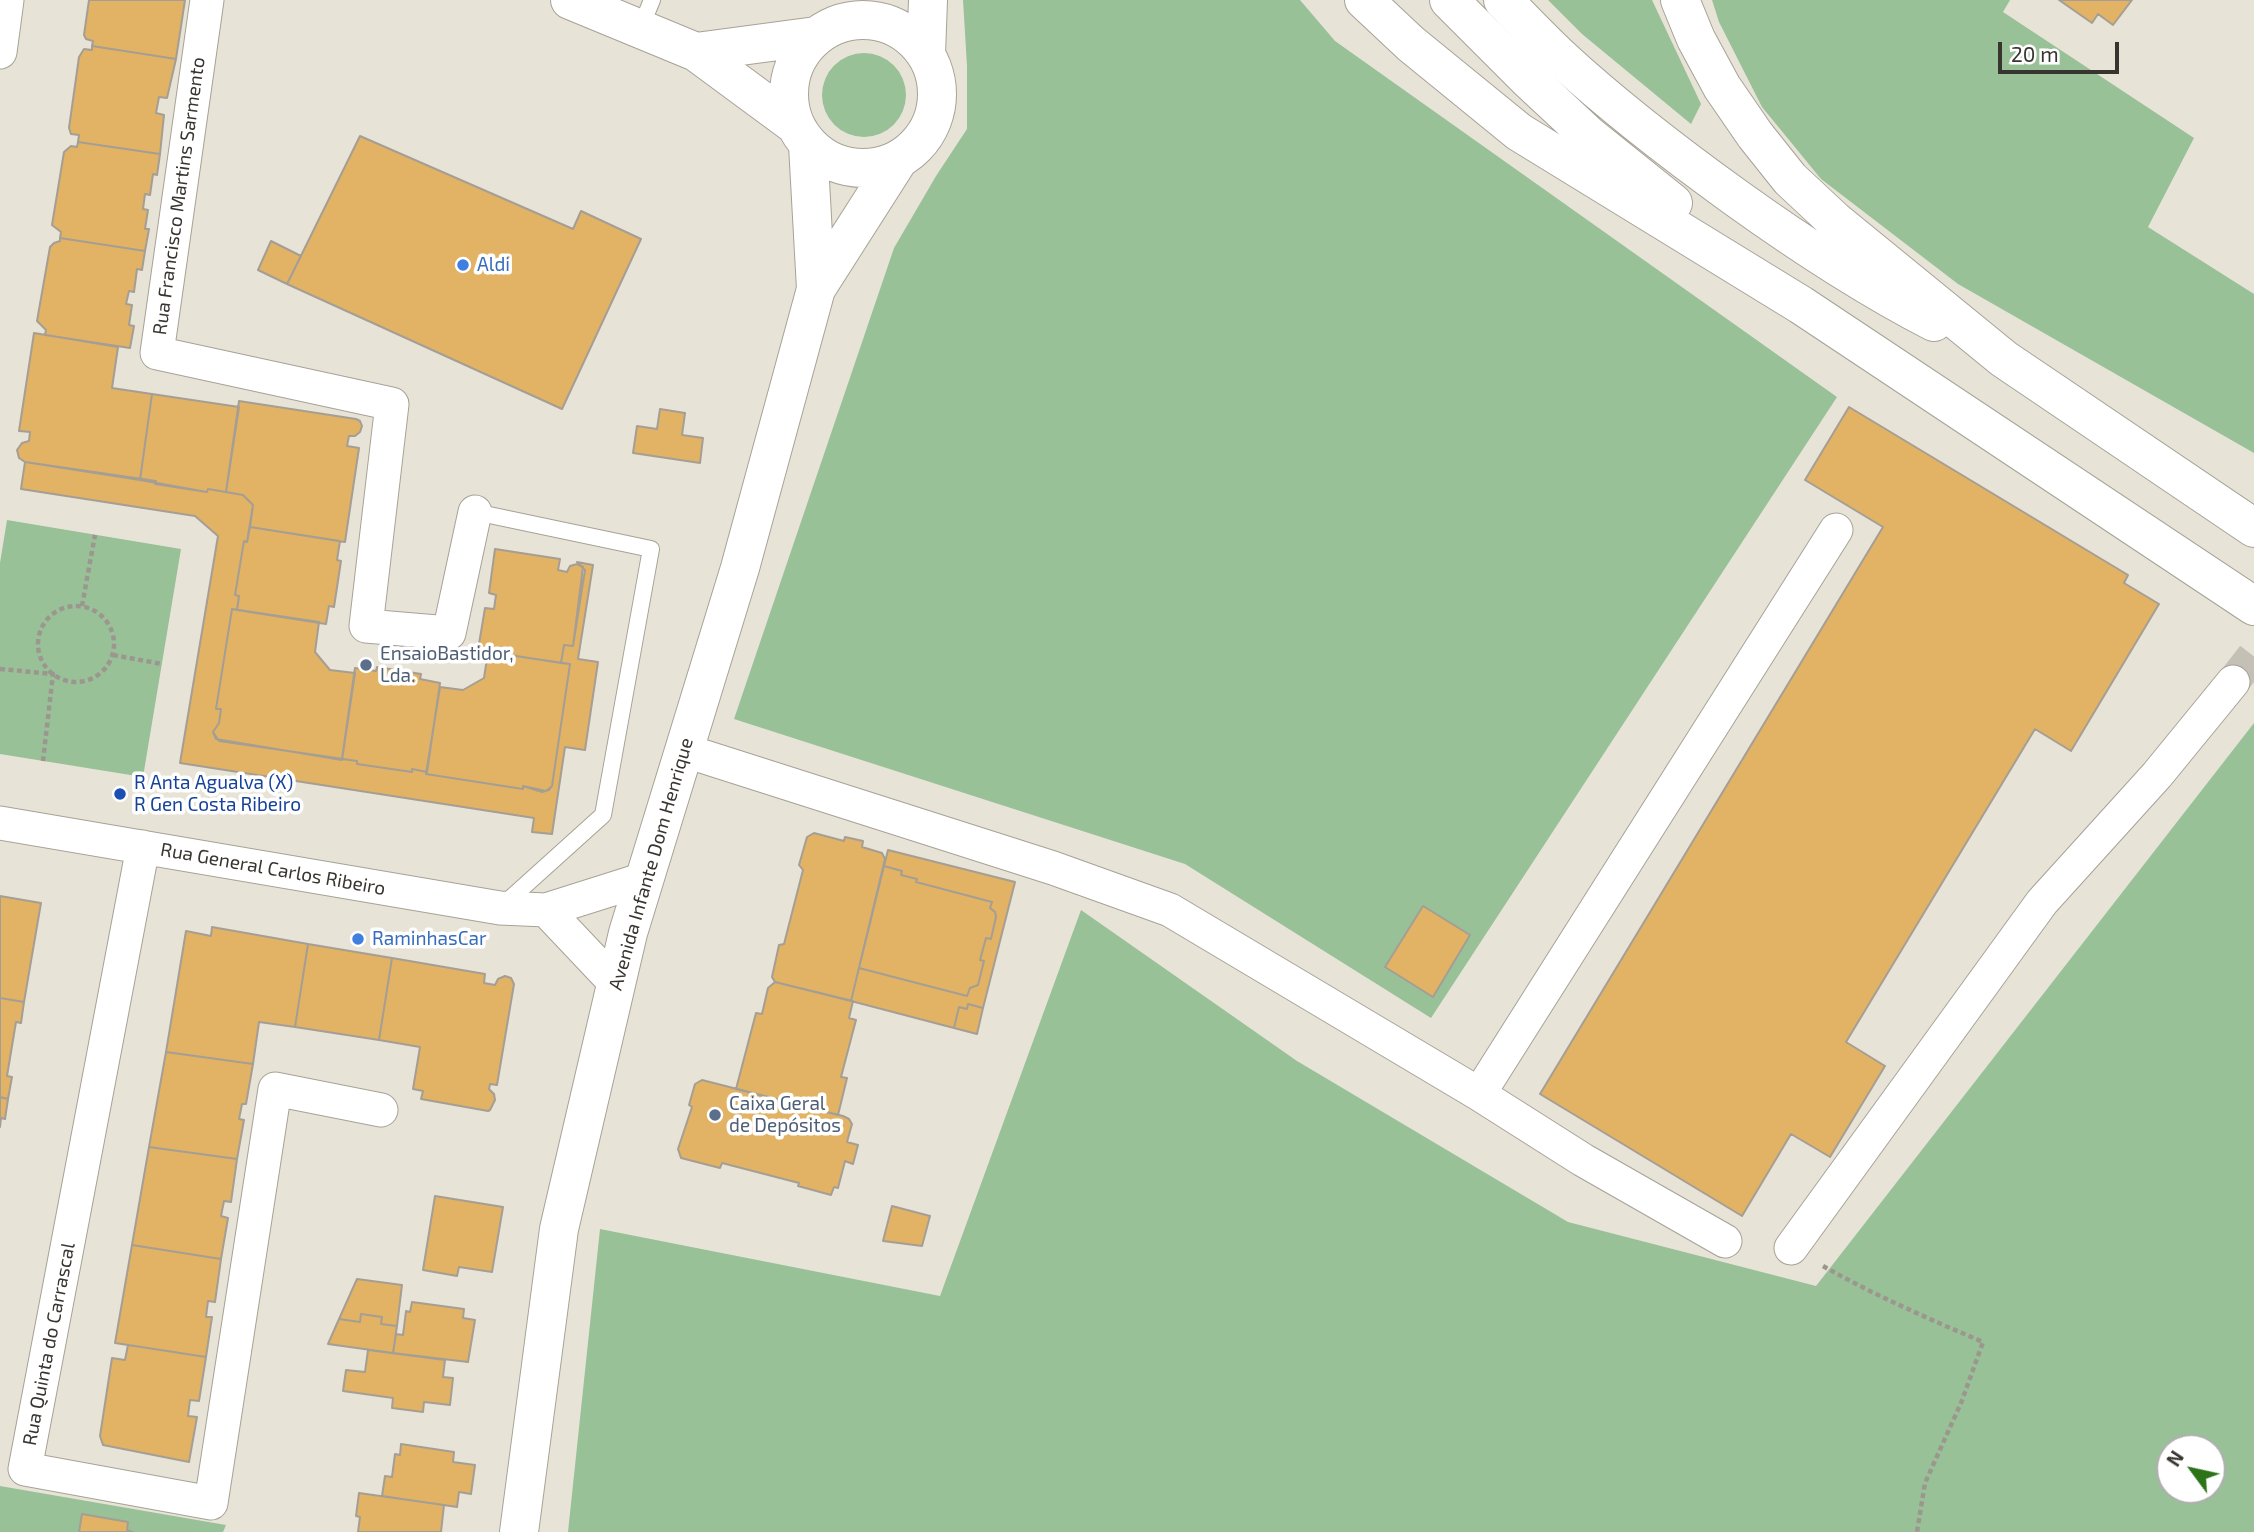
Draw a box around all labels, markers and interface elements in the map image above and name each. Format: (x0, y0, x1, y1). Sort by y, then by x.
scale bar (2002, 28, 2123, 72)
text: 20 m (2011, 41, 2059, 66)
street label: Rua Francisco Martins Sarmento (148, 56, 210, 336)
place label: Aldi (477, 254, 510, 276)
marker: Aldi (455, 257, 471, 273)
place label: EnsaioBastidor, Lda. (380, 643, 514, 687)
marker: EnsaioBastidor, Lda. (358, 657, 374, 673)
street label: Avenida Infante Dom Henrique (604, 735, 698, 993)
place label: R Anta Agualva (X) R Gen Costa Ribeiro (134, 772, 301, 816)
marker: R Anta Agualva (X) R Gen Costa Ribeiro (112, 786, 128, 802)
street label: Rua General Carlos Ribeiro (159, 838, 387, 900)
place label: RaminhasCar (372, 928, 487, 950)
marker: RaminhasCar (350, 931, 366, 947)
place label: Caixa Geral de Depósitos (729, 1093, 841, 1137)
marker: Caixa Geral de Depósitos (707, 1107, 723, 1123)
street label: Rua Quinta do Carrascal (18, 1241, 80, 1447)
north arrow (2156, 1434, 2226, 1504)
text: N (2161, 1446, 2188, 1470)

